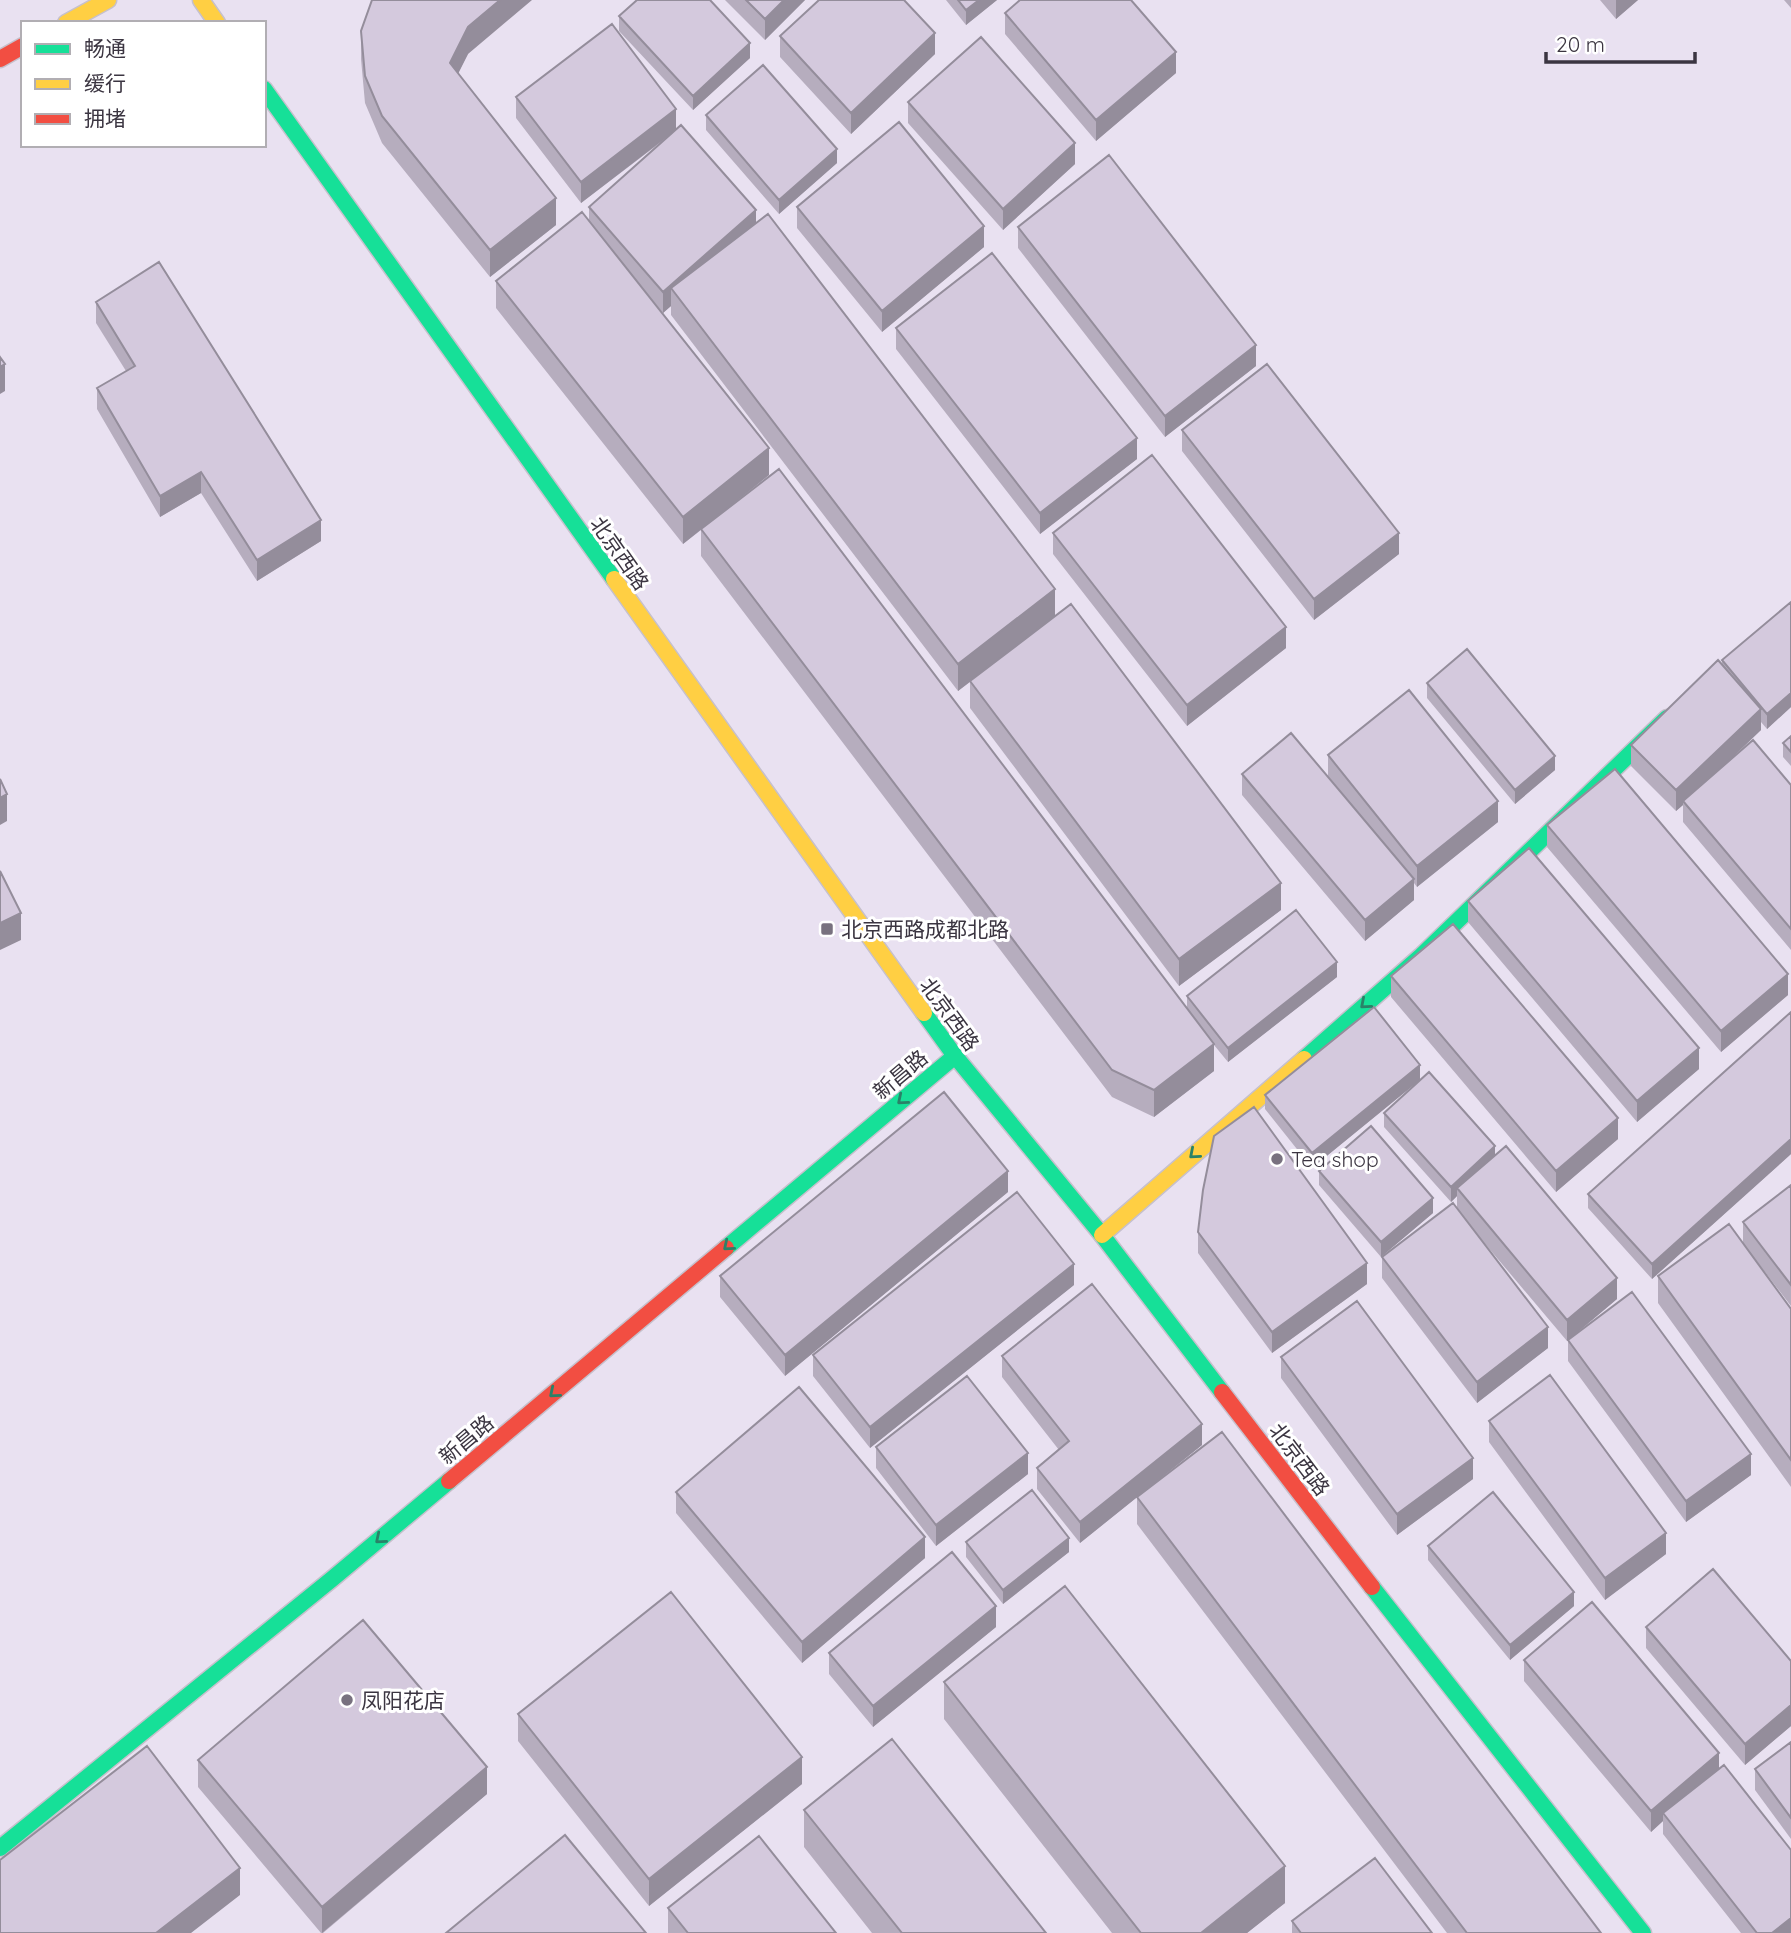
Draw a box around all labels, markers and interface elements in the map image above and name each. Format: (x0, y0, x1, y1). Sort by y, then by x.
legend (21, 21, 266, 147)
scale bar (1546, 21, 1695, 65)
text: 20 m (1556, 31, 1605, 57)
text: 畅通 (84, 35, 126, 61)
text: 缓行 (84, 70, 126, 96)
text: 拥堵 (84, 105, 126, 131)
street label: 北京西路 (585, 511, 655, 595)
place label: 北京西路成都北路 (841, 916, 1009, 942)
marker: 北京西路成都北路 (819, 921, 835, 937)
street label: 北京西路 (915, 972, 985, 1056)
one-way arrow (1361, 996, 1374, 1009)
street label: 新昌路 (868, 1044, 932, 1104)
one-way arrow (898, 1092, 911, 1104)
one-way arrow (1189, 1146, 1202, 1158)
place label: Tea shop (1291, 1146, 1379, 1172)
marker: Tea shop (1269, 1151, 1285, 1167)
one-way arrow (724, 1238, 737, 1250)
one-way arrow (549, 1385, 562, 1397)
street label: 新昌路 (434, 1409, 498, 1469)
street label: 北京西路 (1264, 1418, 1336, 1500)
one-way arrow (375, 1531, 388, 1543)
place label: 凤阳花店 (361, 1687, 445, 1713)
marker: 凤阳花店 (339, 1692, 355, 1708)

